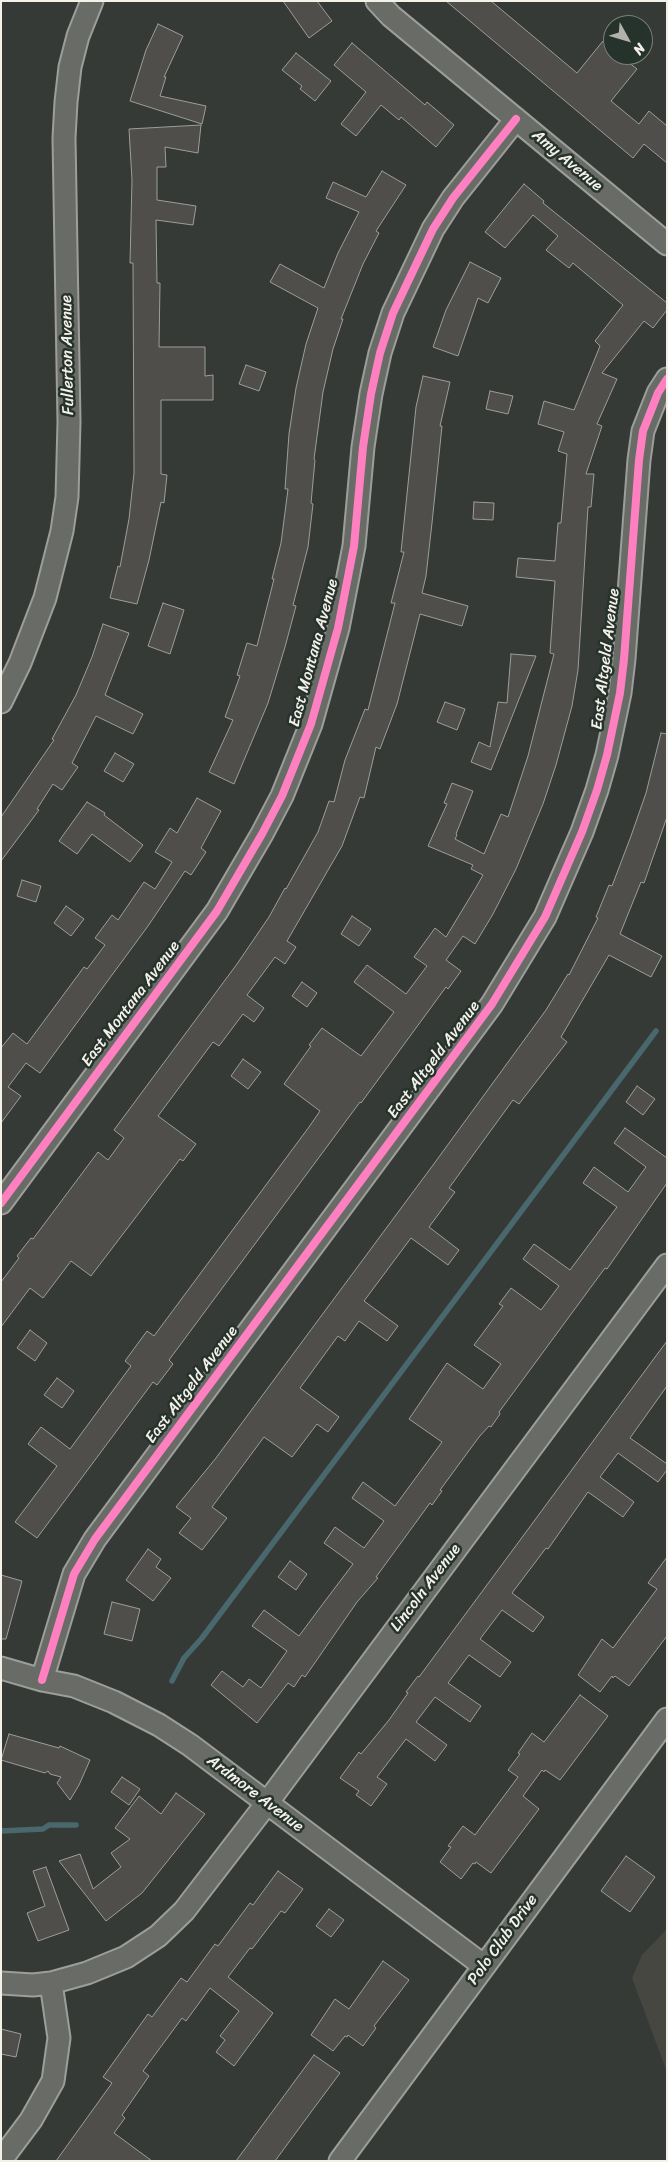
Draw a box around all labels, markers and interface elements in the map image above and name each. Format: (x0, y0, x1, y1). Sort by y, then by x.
north arrow (603, 15, 653, 65)
text: N (627, 37, 652, 61)
street label: Amy Avenue (528, 126, 606, 196)
street label: Fullerton Avenue (57, 295, 79, 415)
street label: East Montana Avenue (285, 577, 343, 729)
street label: East Altgeld Avenue (588, 587, 624, 731)
street label: East Montana Avenue (78, 937, 184, 1071)
street label: East Altgeld Avenue (384, 998, 484, 1122)
street label: East Altgeld Avenue (142, 1323, 242, 1447)
street label: Lincoln Avenue (387, 1540, 465, 1636)
street label: Ardmore Avenue (203, 1751, 307, 1837)
street label: Polo Club Drive (464, 1891, 542, 1989)

